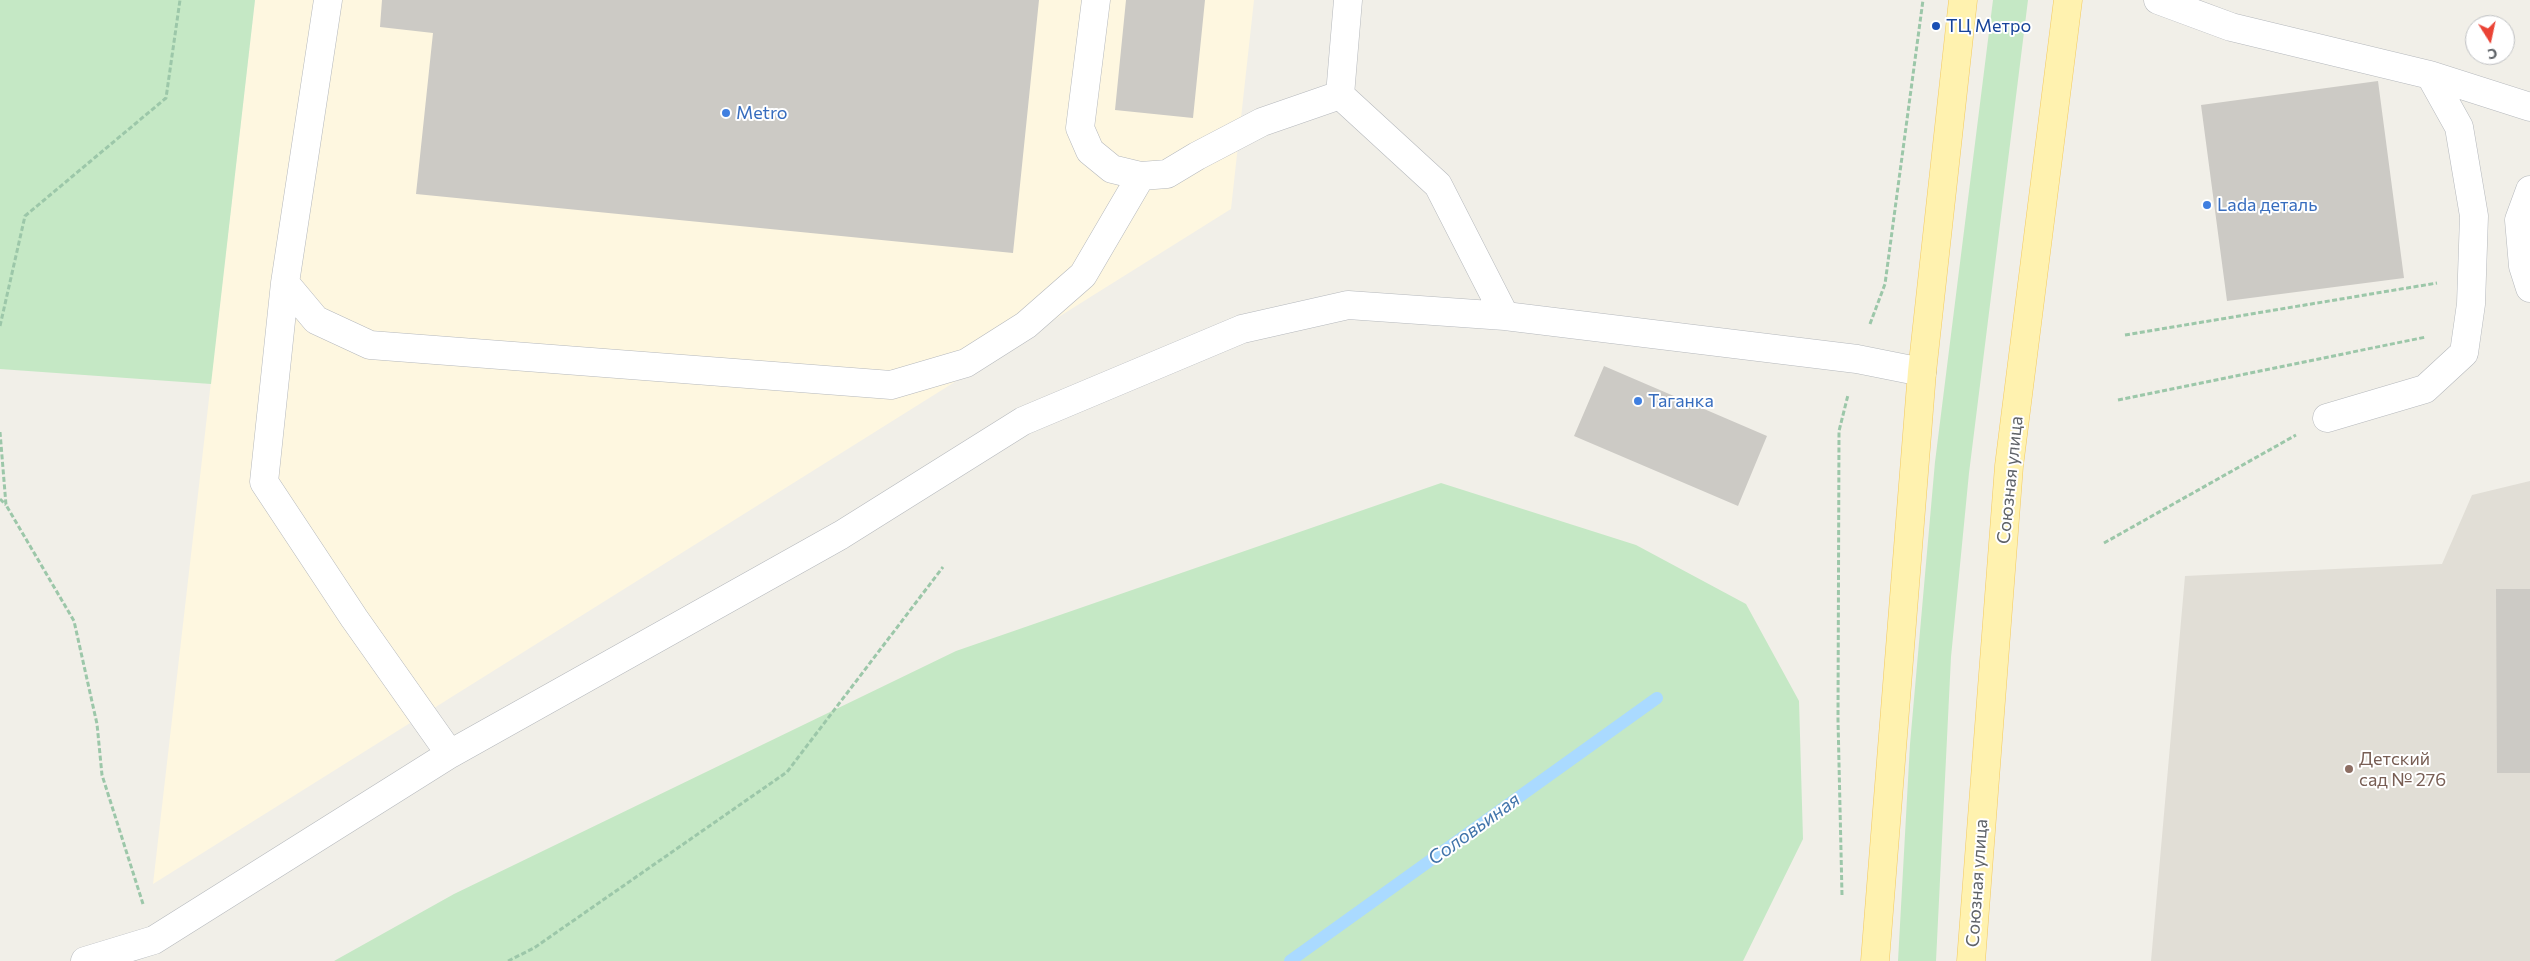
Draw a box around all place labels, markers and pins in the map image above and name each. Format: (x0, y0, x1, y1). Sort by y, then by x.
place label: ТЦ Метро (1946, 15, 2031, 37)
marker: ТЦ Метро (1930, 20, 1942, 32)
place label: Metro (736, 102, 788, 124)
marker: Metro (720, 107, 732, 119)
place label: Lada деталь (2217, 194, 2317, 216)
marker: Lada деталь (2201, 199, 2213, 211)
place label: Таганка (1648, 390, 1714, 412)
marker: Таганка (1632, 395, 1644, 407)
place label: Детский сад № 276 (2359, 748, 2446, 791)
marker: Детский сад № 276 (2343, 763, 2355, 775)

